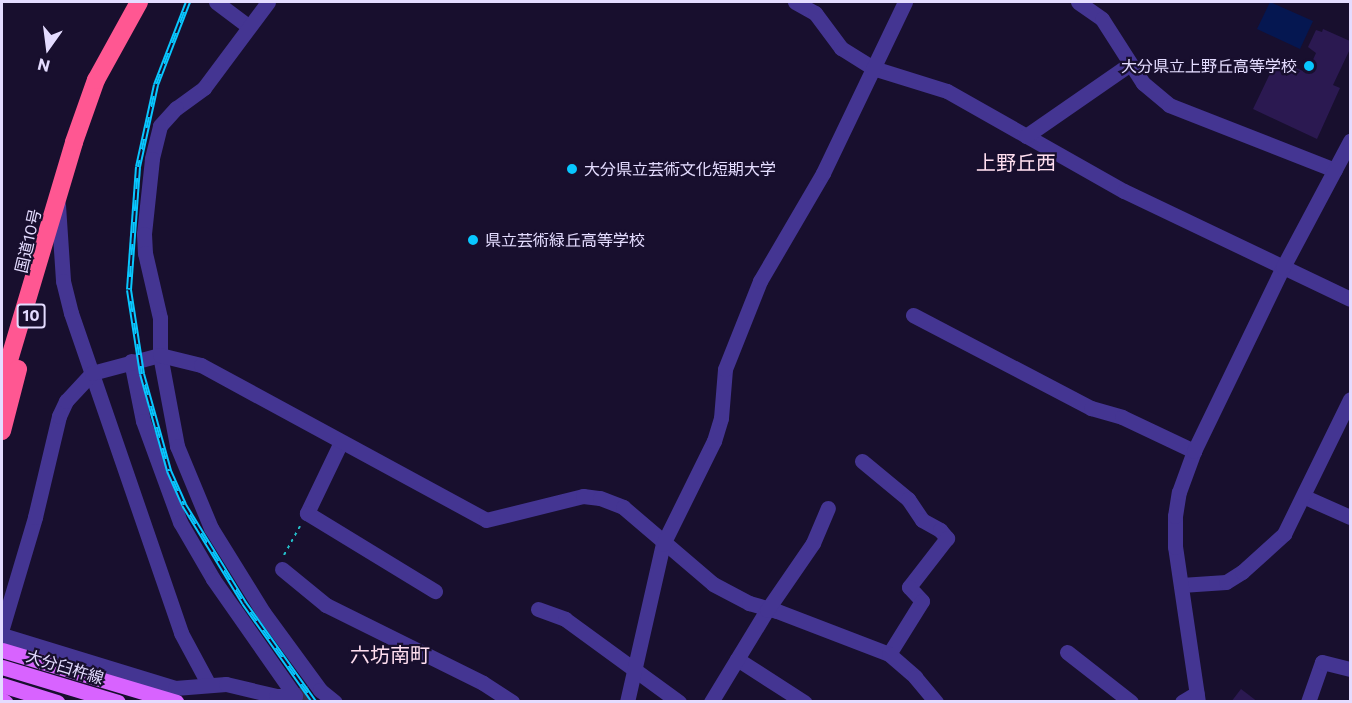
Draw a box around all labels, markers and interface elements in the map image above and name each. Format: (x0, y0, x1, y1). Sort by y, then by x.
north arrow (18, 18, 78, 78)
text: N (35, 55, 52, 77)
place label: 大分県立上野丘高等学校 (1121, 56, 1297, 76)
marker: 大分県立上野丘高等学校 (1302, 59, 1316, 73)
district label: 上野丘西 (976, 150, 1056, 174)
place label: 大分県立芸術文化短期大学 (584, 159, 776, 179)
marker: 大分県立芸術文化短期大学 (565, 162, 579, 176)
street label: 国道10号 (11, 207, 45, 275)
place label: 県立芸術緑丘高等学校 (485, 230, 645, 250)
marker: 県立芸術緑丘高等学校 (466, 233, 480, 247)
road number: 10 (16, 304, 46, 328)
district label: 六坊南町 (350, 642, 430, 666)
street label: 大分臼杵線 (24, 646, 106, 688)

